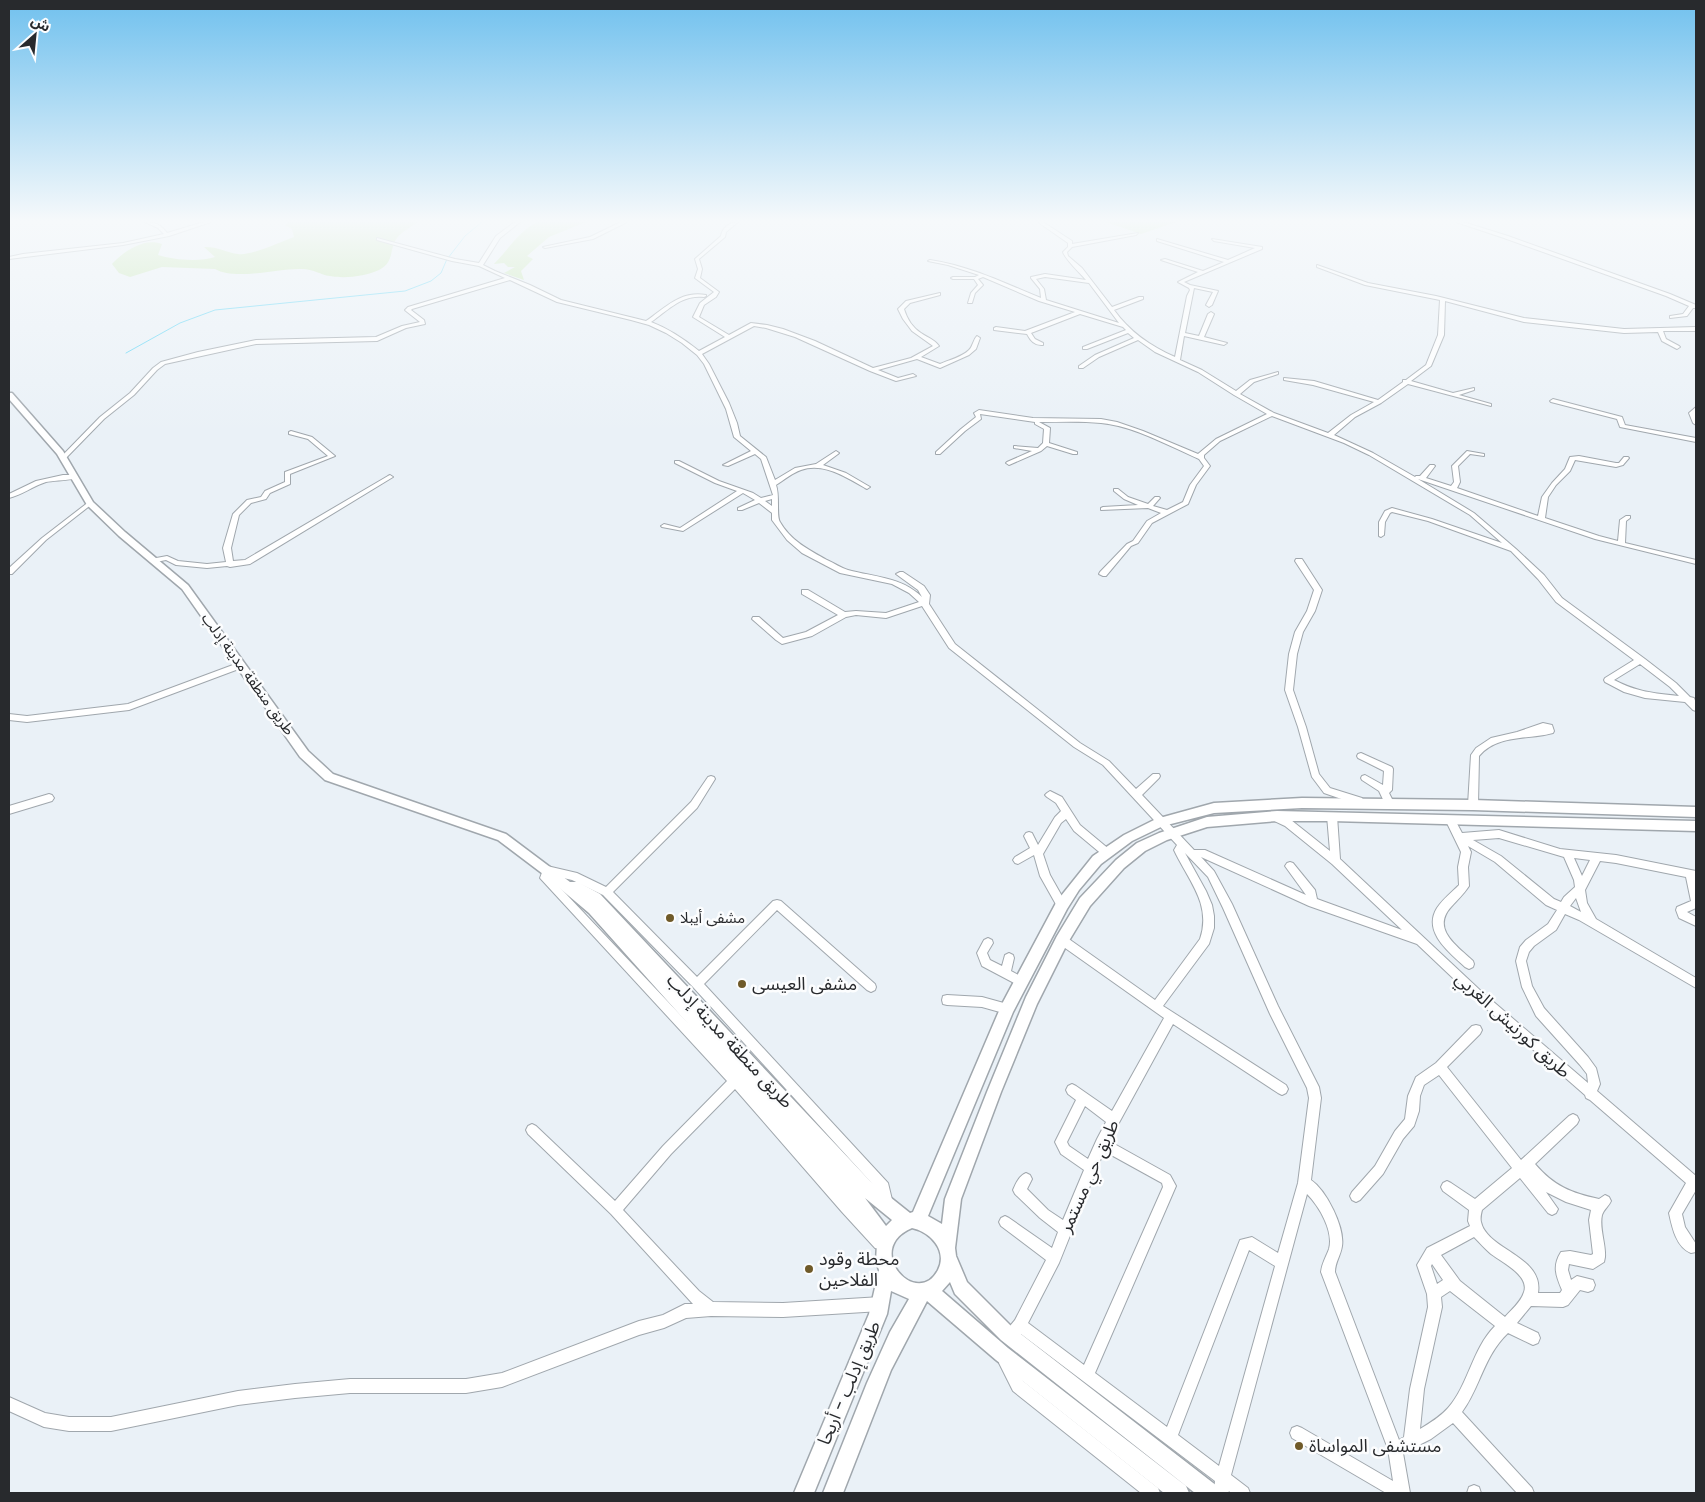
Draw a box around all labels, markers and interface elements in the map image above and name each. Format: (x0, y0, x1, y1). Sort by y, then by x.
north arrow (10, 10, 60, 60)
text: ش (28, 10, 54, 37)
street label: طريق منطقة مدينة إدلب (197, 608, 300, 739)
place label: مشفى أيبلا (680, 907, 745, 928)
marker: مشفى أيبلا (664, 912, 676, 924)
street label: طريق كورنيش الغربي (1449, 966, 1577, 1084)
street label: طريق منطقة مدينة إدلب (661, 968, 799, 1113)
place label: مشفى العيسى (752, 971, 857, 996)
marker: مشفى العيسى (736, 978, 748, 990)
street label: طريق حي مستمر (1052, 1115, 1126, 1238)
place label: محطة وقود الفلاحين (819, 1246, 899, 1292)
marker: محطة وقود الفلاحين (803, 1263, 815, 1275)
street label: طريق إدلب - أريحا (811, 1317, 886, 1449)
place label: مستشفى المواساة (1309, 1433, 1442, 1458)
marker: مستشفى المواساة (1293, 1440, 1305, 1452)

